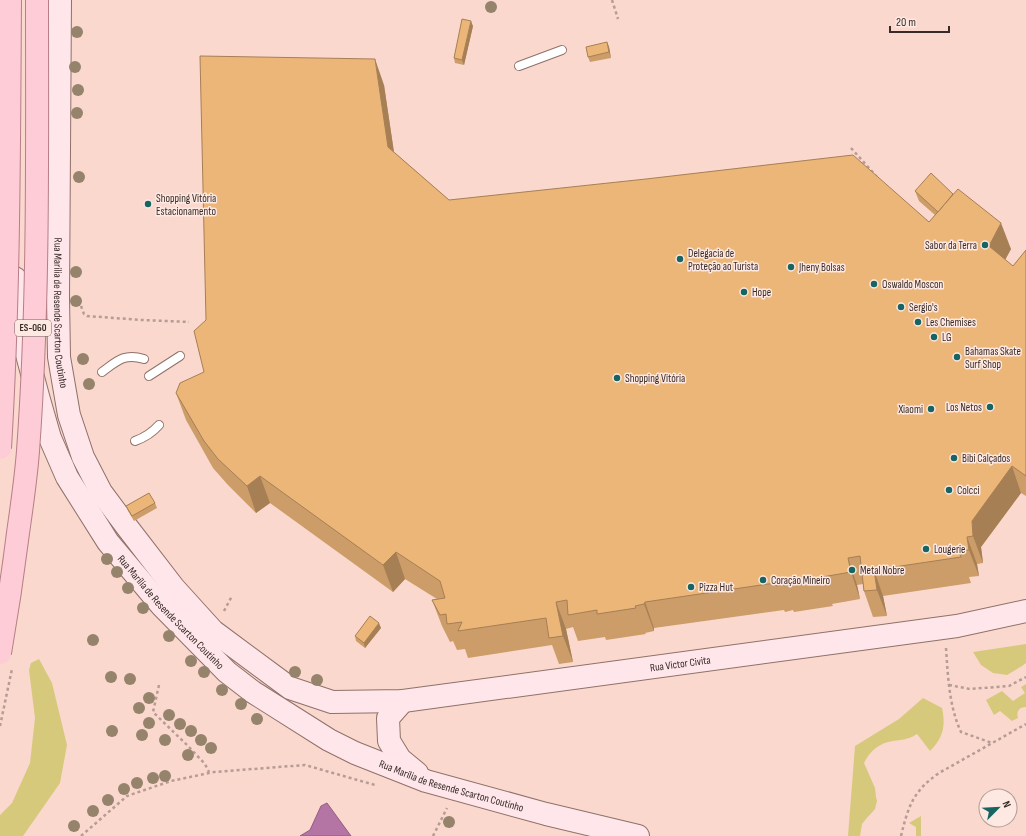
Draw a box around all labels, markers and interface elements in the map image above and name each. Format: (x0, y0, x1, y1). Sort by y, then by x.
scale bar (890, 8, 949, 34)
text: 20 m (896, 15, 916, 30)
place label: Shopping Vitória Estacionamento (156, 192, 217, 218)
marker: Shopping Vitória Estacionamento (143, 199, 153, 209)
street label: Rua Marília de Resende Scarton Coutinho (51, 238, 71, 389)
place label: Sabor da Terra (925, 239, 977, 252)
marker: Sabor da Terra (980, 240, 990, 250)
place label: Delegacia de Proteção ao Turista (688, 247, 758, 273)
marker: Delegacia de Proteção ao Turista (675, 254, 685, 264)
place label: Jheny Bolsas (798, 261, 845, 274)
marker: Jheny Bolsas (786, 262, 796, 272)
place label: Oswaldo Moscon (882, 278, 944, 291)
marker: Oswaldo Moscon (869, 279, 879, 289)
place label: Hope (752, 286, 771, 299)
marker: Hope (739, 287, 749, 297)
place label: Sergio's (909, 301, 938, 314)
marker: Sergio's (896, 302, 906, 312)
place label: Les Chemises (926, 316, 976, 329)
marker: Les Chemises (913, 317, 923, 327)
road number: ES-060 (15, 320, 51, 336)
place label: LG (942, 331, 951, 344)
marker: LG (929, 332, 939, 342)
place label: Bahamas Skate Surf Shop (965, 345, 1021, 371)
marker: Bahamas Skate Surf Shop (952, 352, 962, 362)
place label: Shopping Vitória (625, 372, 685, 385)
marker: Shopping Vitória (612, 373, 622, 383)
place label: Los Netos (946, 401, 982, 414)
marker: Los Netos (985, 402, 995, 412)
place label: Xiaomi (897, 403, 923, 416)
marker: Xiaomi (926, 404, 936, 414)
place label: Bibi Calçados (962, 452, 1010, 465)
marker: Bibi Calçados (949, 453, 959, 463)
place label: Colcci (957, 484, 980, 497)
marker: Colcci (944, 485, 954, 495)
place label: Lougerie (934, 543, 966, 556)
marker: Lougerie (921, 544, 931, 554)
street label: Rua Marília de Resende Scarton Coutinho (115, 552, 227, 672)
place label: Metal Nobre (860, 564, 904, 577)
marker: Metal Nobre (847, 565, 857, 575)
place label: Coração Mineiro (771, 574, 831, 587)
marker: Coração Mineiro (758, 575, 768, 585)
place label: Pizza Hut (699, 581, 734, 594)
marker: Pizza Hut (686, 582, 696, 592)
street label: Rua Victor Civita (649, 653, 711, 674)
street label: Rua Marília de Resende Scarton Coutinho (377, 757, 526, 814)
north arrow (978, 788, 1018, 828)
text: N (1000, 799, 1014, 810)

